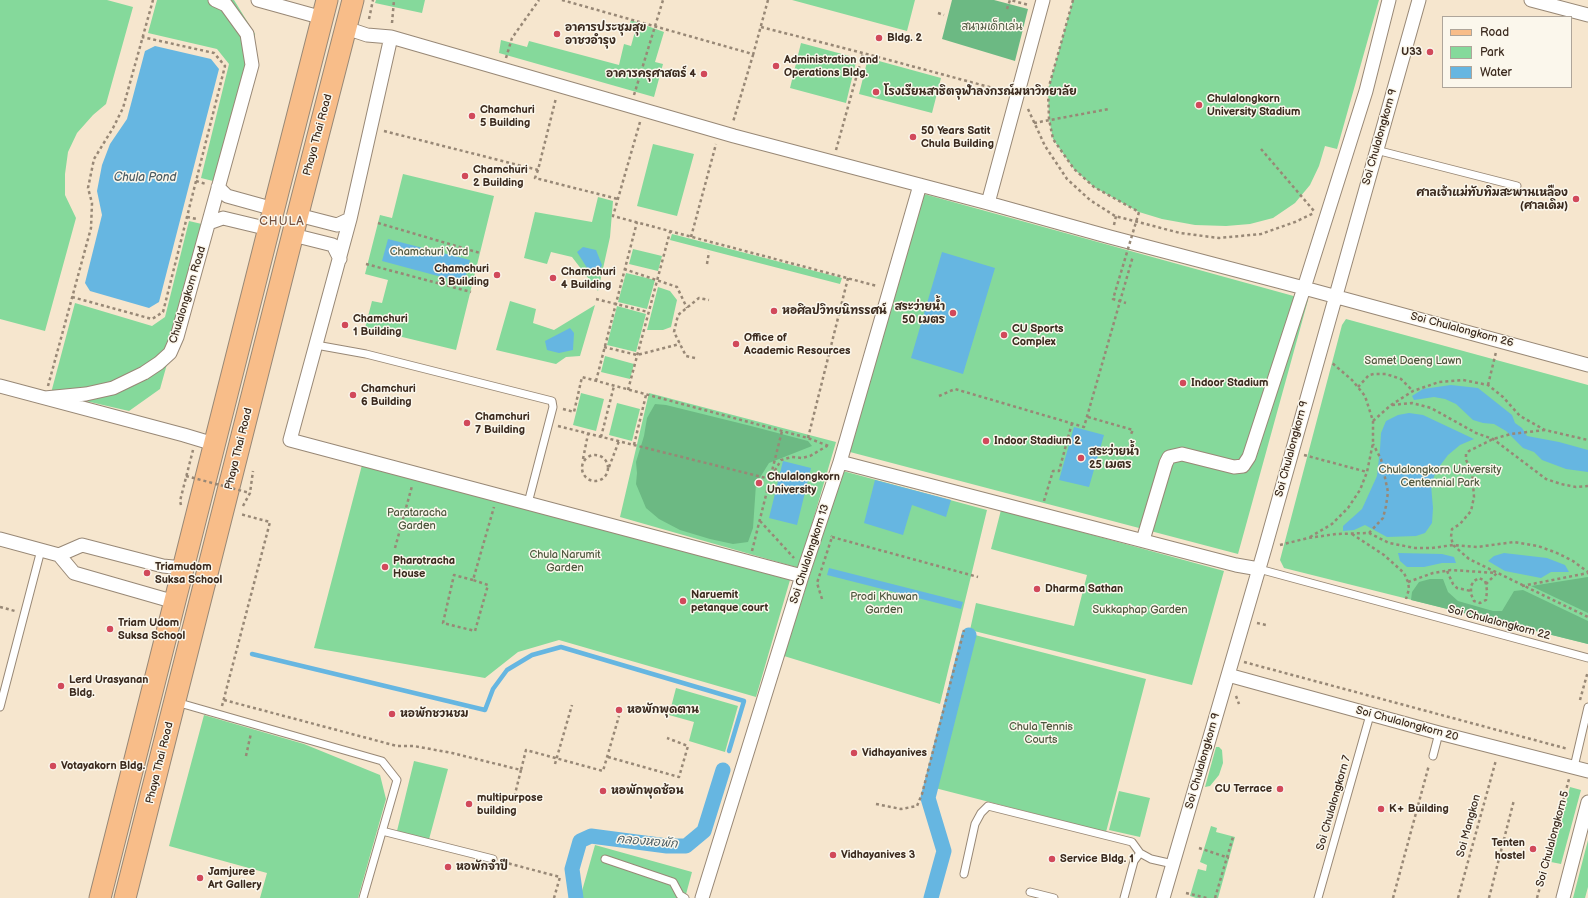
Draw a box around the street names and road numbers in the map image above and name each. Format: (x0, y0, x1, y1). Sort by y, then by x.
street label: Soi Chulalongkorn 9 (1360, 88, 1400, 186)
street label: Phaya Thai Road (301, 93, 335, 177)
street label: Chulalongkorn Road (167, 245, 209, 345)
street label: Soi Chulalongkorn 26 (1409, 310, 1515, 350)
street label: Soi Chulalongkorn 9 (1273, 399, 1311, 499)
street label: Phaya Thai Road (222, 407, 256, 491)
street label: Soi Chulalongkorn 13 (788, 503, 832, 605)
street label: Soi Chulalongkorn 22 (1446, 603, 1552, 643)
street label: Soi Chulalongkorn 20 (1354, 704, 1460, 744)
street label: Soi Chulalongkorn 9 (1183, 712, 1223, 810)
street label: Phaya Thai Road (143, 721, 177, 805)
street label: Soi Chulalongkorn 7 (1314, 754, 1354, 852)
street label: Soi Chulalongkorn 5 (1534, 789, 1572, 889)
street label: Soi Mangkon (1454, 793, 1484, 859)

